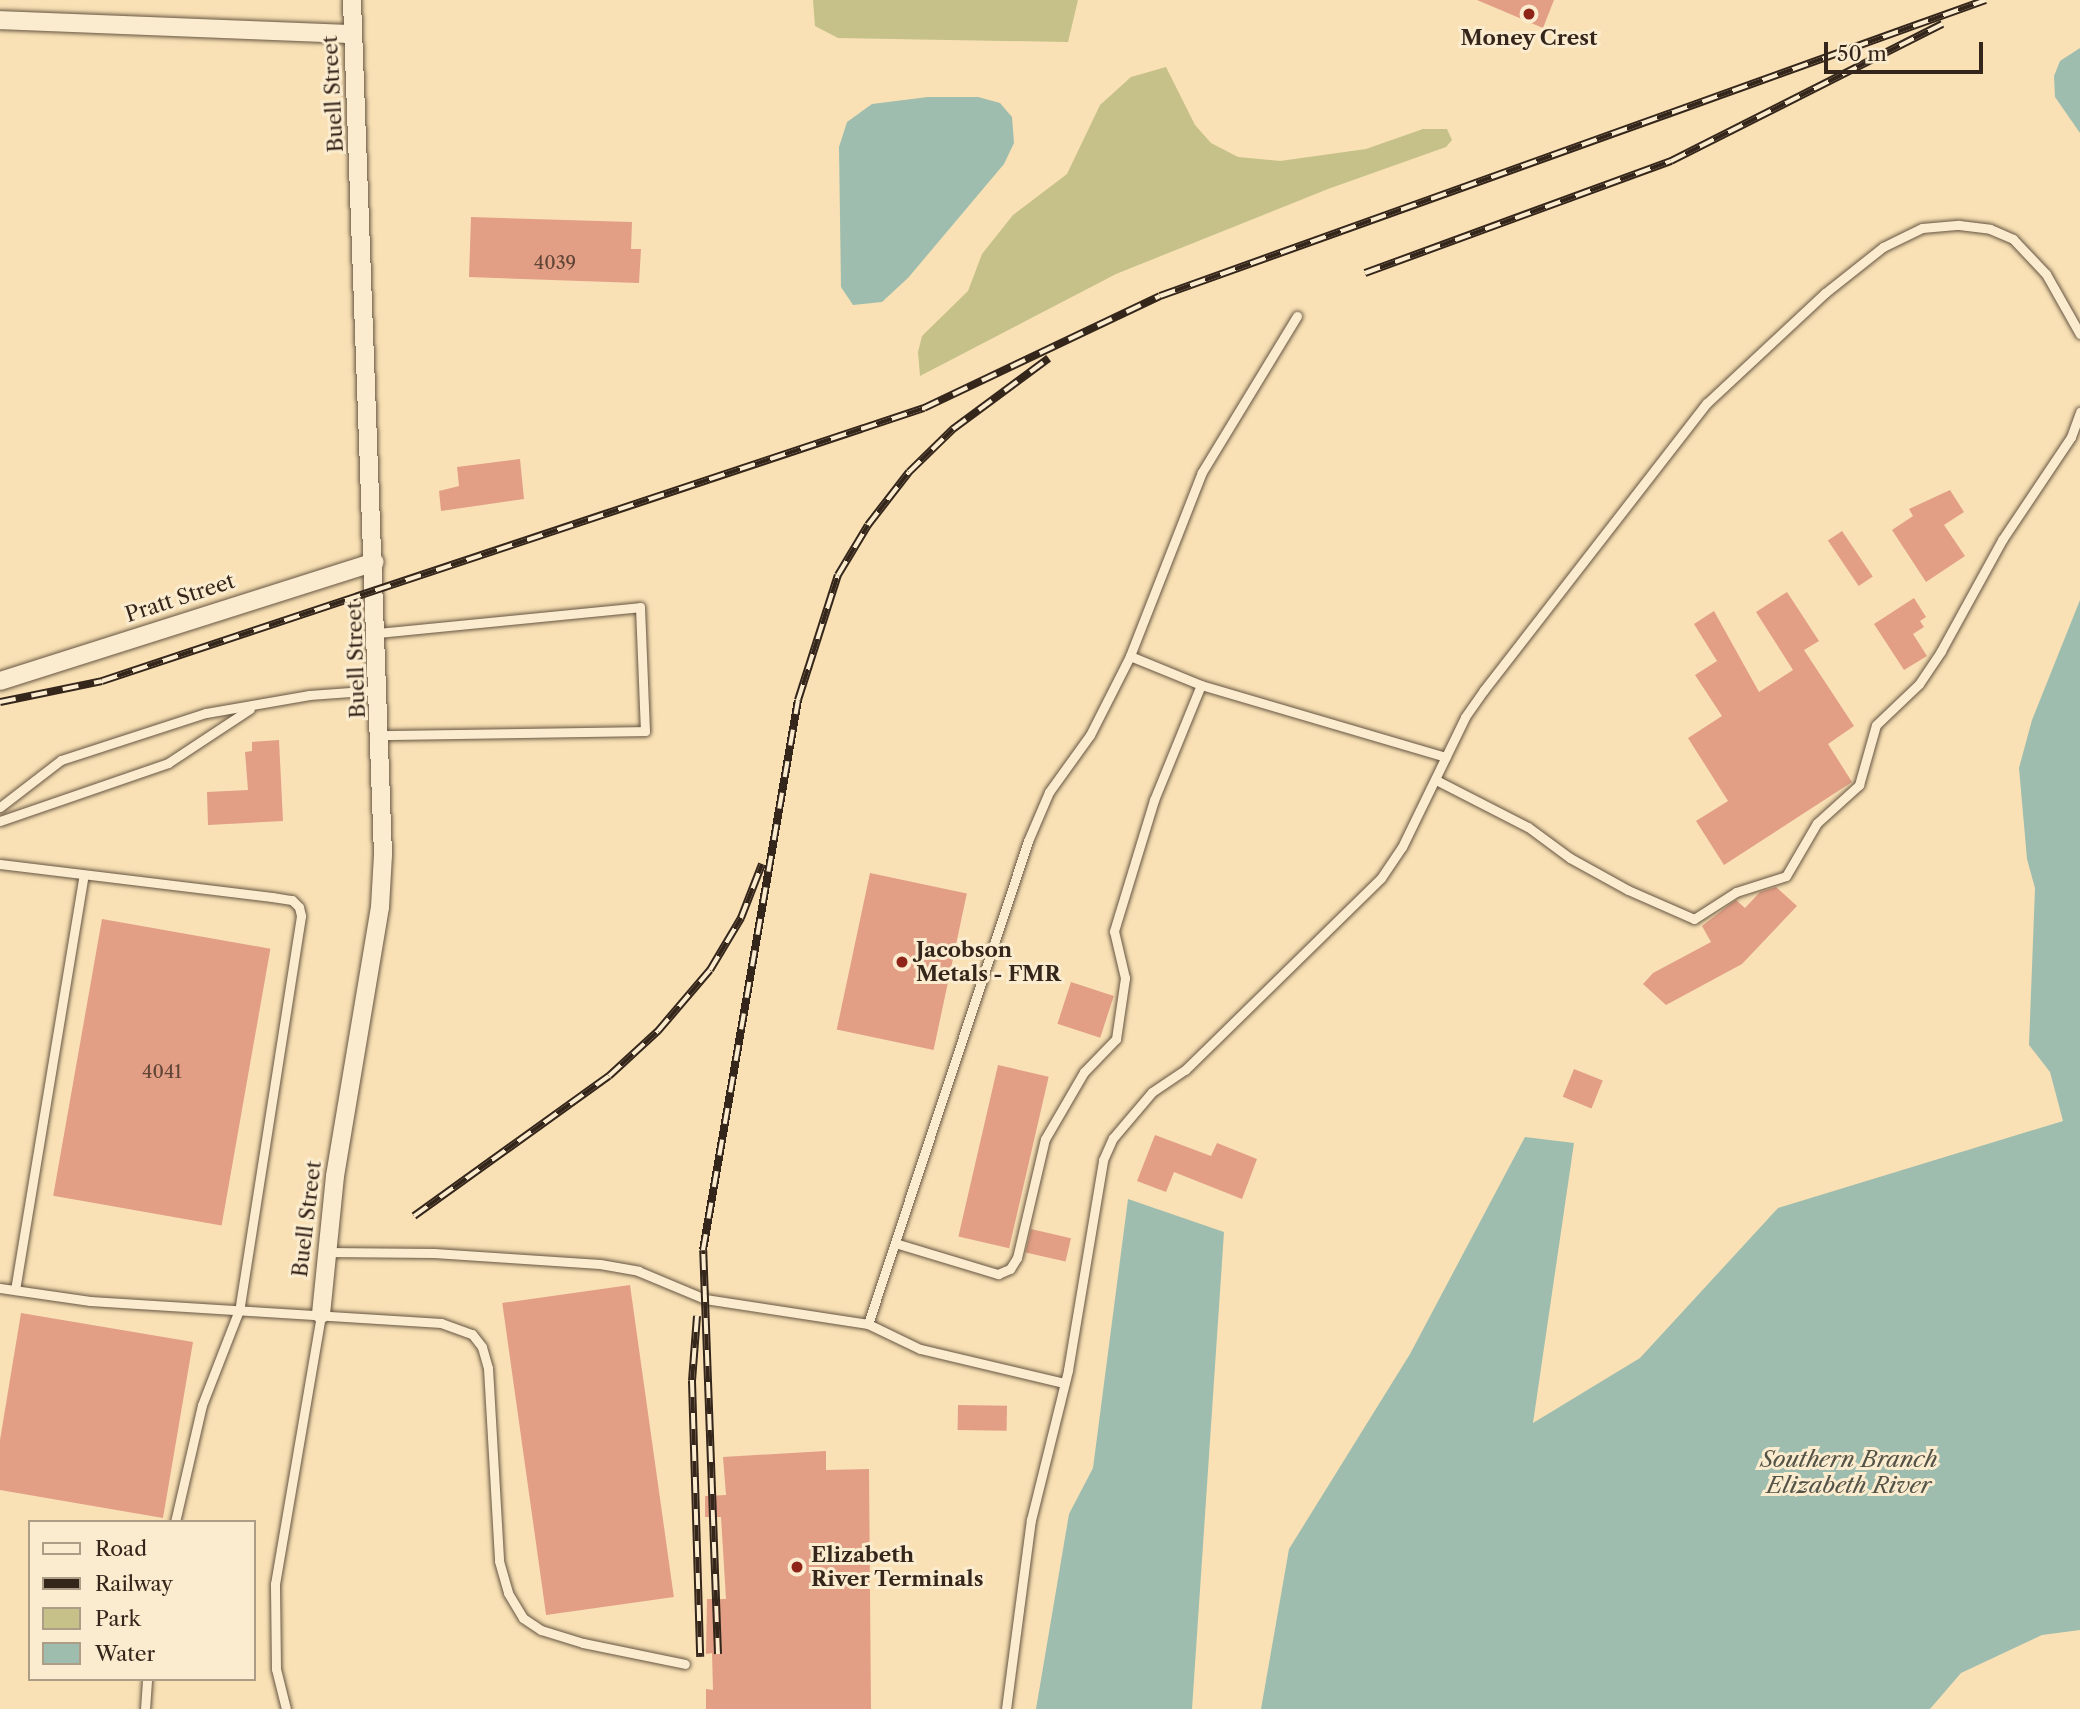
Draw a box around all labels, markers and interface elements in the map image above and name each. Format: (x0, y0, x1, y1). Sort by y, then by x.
marker: Money Crest (1521, 6, 1537, 22)
place label: Money Crest (1460, 25, 1598, 51)
scale bar (1828, 28, 1987, 72)
street label: Buell Street (317, 35, 349, 153)
text: 50 m (1837, 41, 1887, 66)
house number: 4039 (534, 252, 576, 274)
street label: Pratt Street (122, 568, 238, 628)
street label: Buell Street (341, 601, 371, 719)
place label: Jacobson Metals - FMR (916, 937, 1061, 987)
marker: Jacobson Metals - FMR (894, 954, 910, 970)
house number: 4041 (142, 1061, 182, 1083)
street label: Buell Street (287, 1159, 327, 1279)
water label: Southern Branch Elizabeth River (1761, 1445, 1937, 1499)
legend (28, 1520, 256, 1681)
text: Road (95, 1536, 147, 1561)
place label: Elizabeth River Terminals (811, 1542, 984, 1592)
marker: Elizabeth River Terminals (789, 1559, 805, 1575)
text: Railway (95, 1571, 173, 1596)
text: Park (95, 1606, 141, 1631)
text: Water (95, 1641, 155, 1666)

